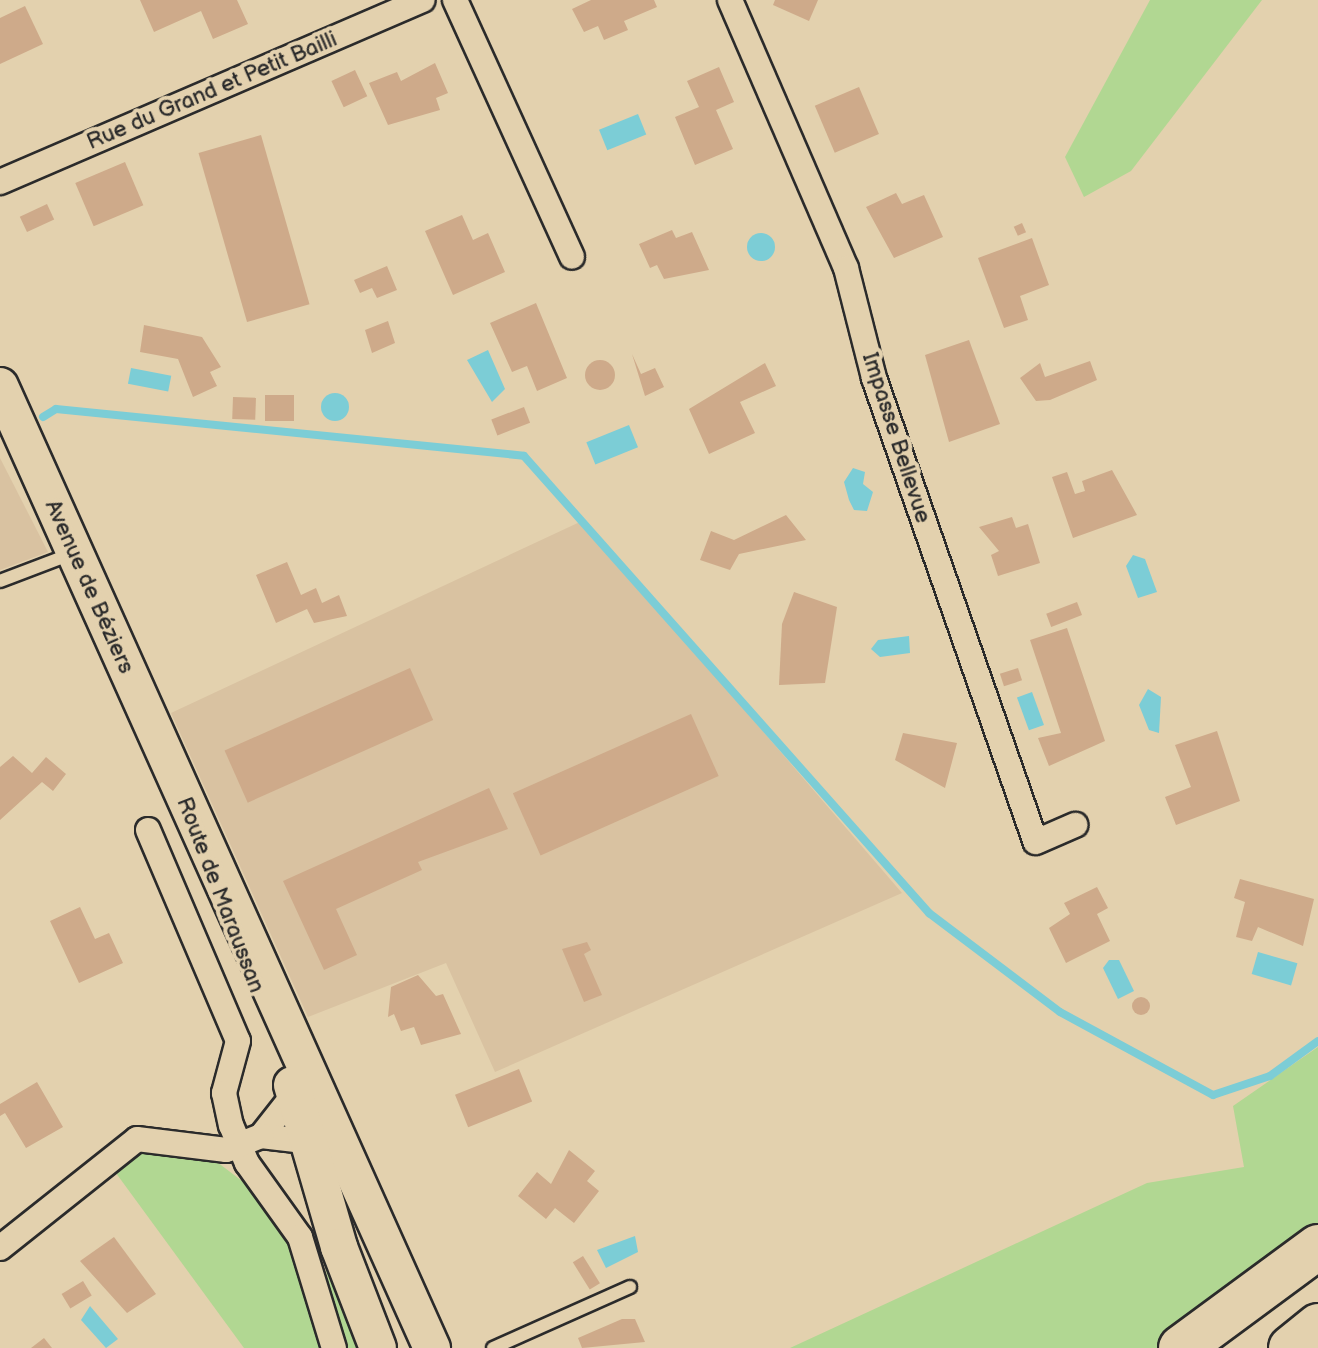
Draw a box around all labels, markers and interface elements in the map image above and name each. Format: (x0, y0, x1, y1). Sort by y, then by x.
street label: Rue du Grand et Petit Bailli (83, 26, 341, 156)
street label: Impasse Bellevue (856, 349, 936, 527)
street label: Avenue de Béziers (39, 496, 139, 678)
street label: Route de Maraussan (171, 794, 269, 996)

